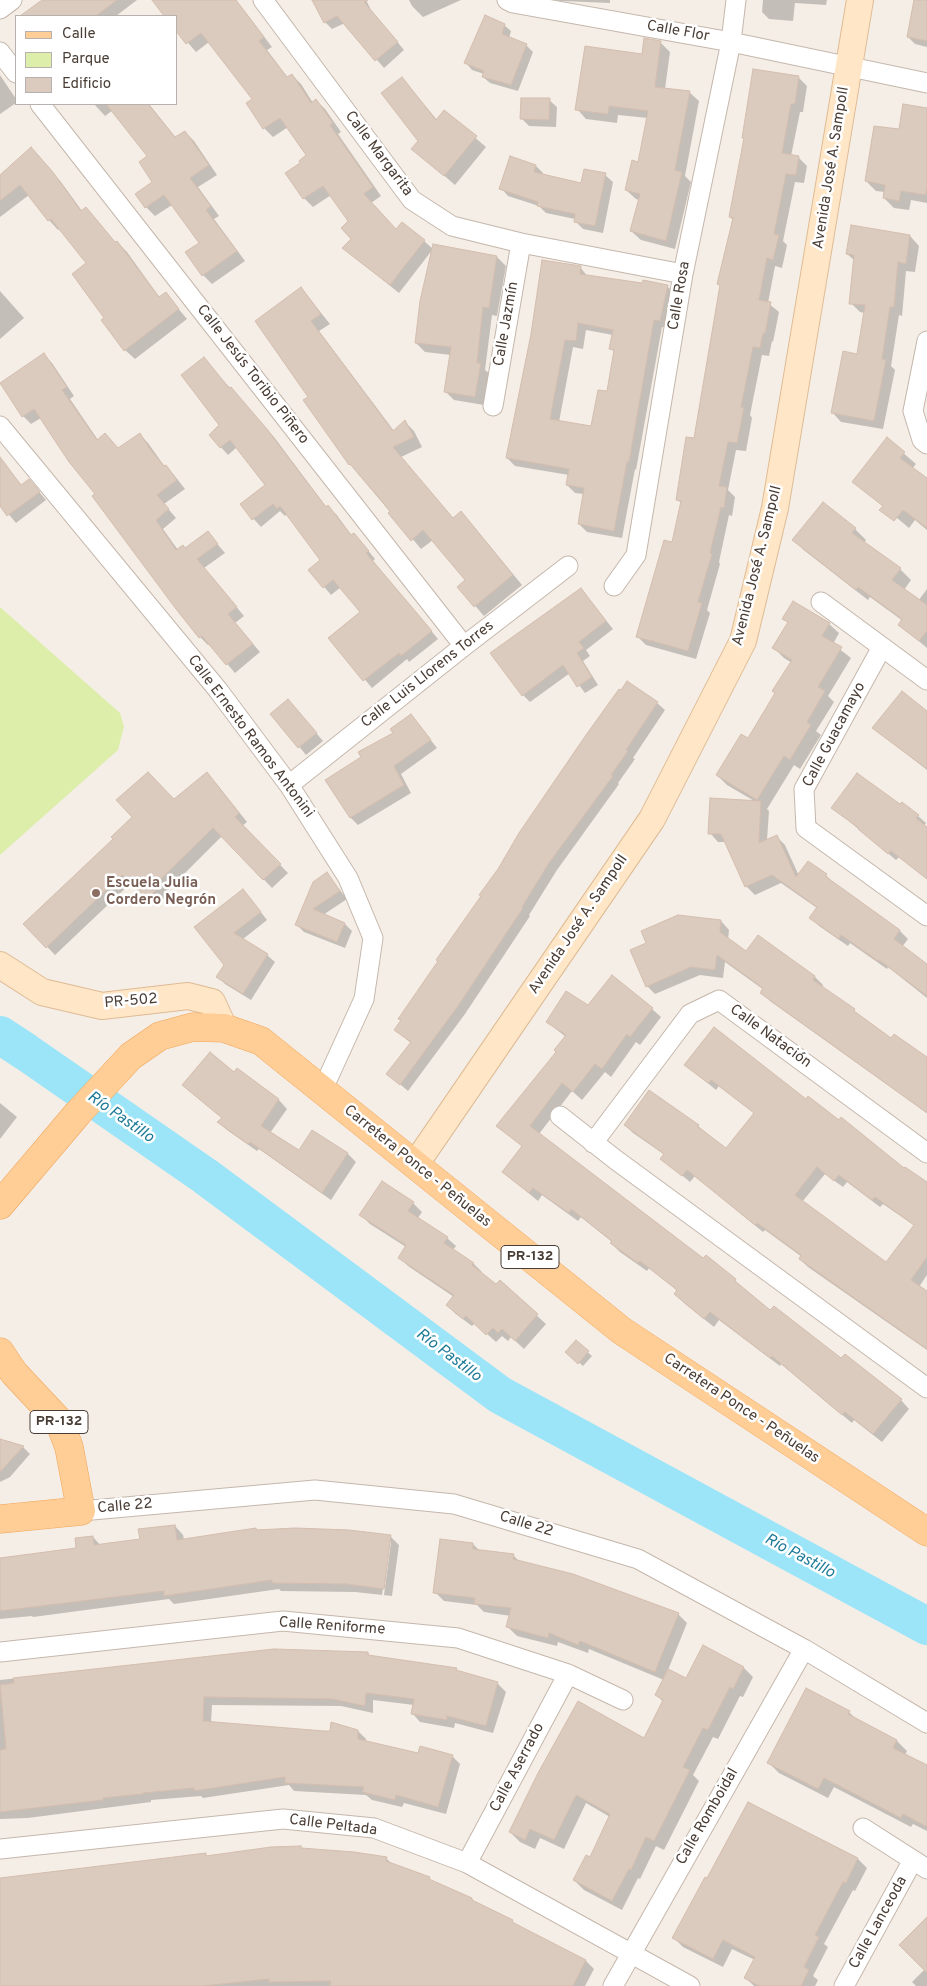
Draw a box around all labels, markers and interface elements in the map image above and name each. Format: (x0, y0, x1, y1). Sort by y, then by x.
legend (15, 15, 178, 105)
street label: Calle Flor (645, 18, 711, 46)
text: Calle (62, 25, 96, 44)
text: Parque (62, 50, 110, 69)
text: Edificio (62, 75, 111, 94)
street label: Avenida José A. Sampoll (810, 85, 854, 251)
street label: Calle Margarita (340, 108, 416, 200)
street label: Calle Rosa (665, 260, 695, 332)
street label: Calle Jazmín (491, 280, 523, 368)
street label: Calle Jesús Toribio Piñero (192, 302, 312, 448)
street label: Avenida José A. Sampoll (729, 484, 787, 648)
street label: Calle Luis Llorens Torres (358, 618, 498, 732)
street label: Calle Ernesto Ramos Antonini (183, 652, 317, 822)
street label: Calle Guacamayo (800, 679, 870, 791)
street label: Avenida José A. Sampoll (526, 852, 632, 998)
place label: Escuela Julia Cordero Negrón (106, 875, 216, 910)
marker: Escuela Julia Cordero Negrón (90, 887, 102, 899)
street label: PR-502 (104, 991, 158, 1013)
street label: Calle Natación (726, 1001, 814, 1073)
water label: Río Pastillo (83, 1088, 157, 1148)
street label: Carretera Ponce - Peñuelas (340, 1102, 494, 1232)
road number: PR-132 (501, 1246, 559, 1268)
water label: Río Pastillo (412, 1325, 484, 1387)
street label: Carretera Ponce - Peñuelas (660, 1350, 822, 1468)
road number: PR-132 (30, 1410, 88, 1434)
street label: Calle 22 (97, 1496, 153, 1518)
street label: Calle 22 (497, 1508, 555, 1542)
water label: Río Pastillo (761, 1531, 837, 1583)
street label: Calle Reniforme (278, 1614, 386, 1640)
street label: Calle Aserrado (487, 1720, 549, 1816)
street label: Calle Romboidal (673, 1765, 743, 1869)
street label: Calle Peltada (288, 1812, 378, 1840)
street label: Calle Lanceoda (846, 1874, 912, 1972)

